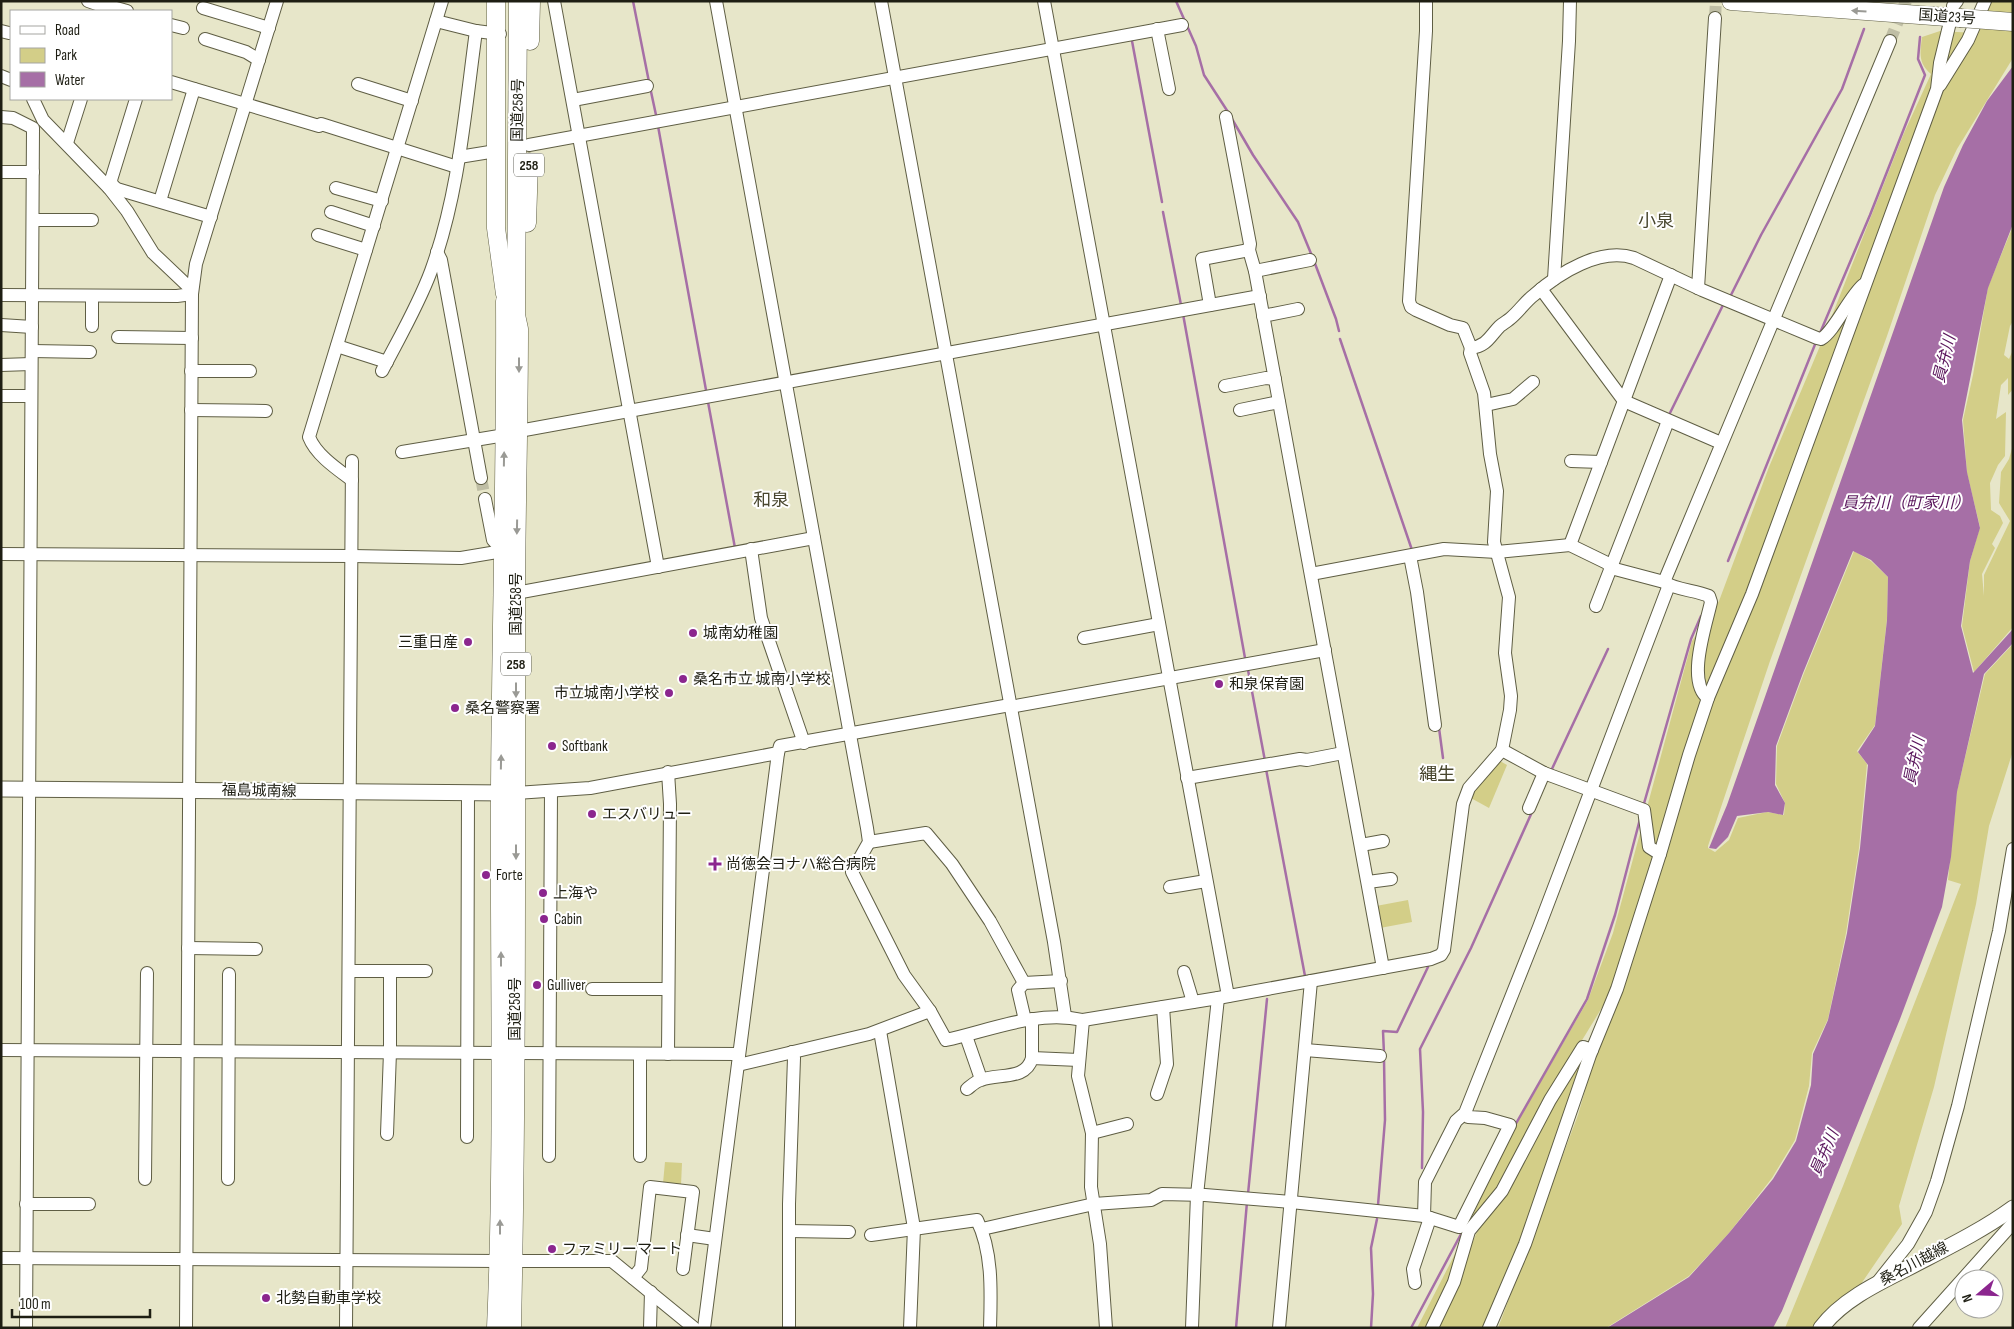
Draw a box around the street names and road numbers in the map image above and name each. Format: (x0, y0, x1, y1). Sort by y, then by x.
street label: 国道23号 (1918, 6, 1976, 28)
street label: 国道258号 (508, 78, 528, 142)
road number: 258 (514, 154, 544, 176)
street label: 国道258号 (507, 572, 526, 636)
road number: 258 (501, 652, 531, 676)
street label: 福島城南線 (221, 781, 297, 801)
street label: 国道258号 (506, 977, 525, 1041)
street label: 桑名川越線 (1876, 1238, 1952, 1290)

